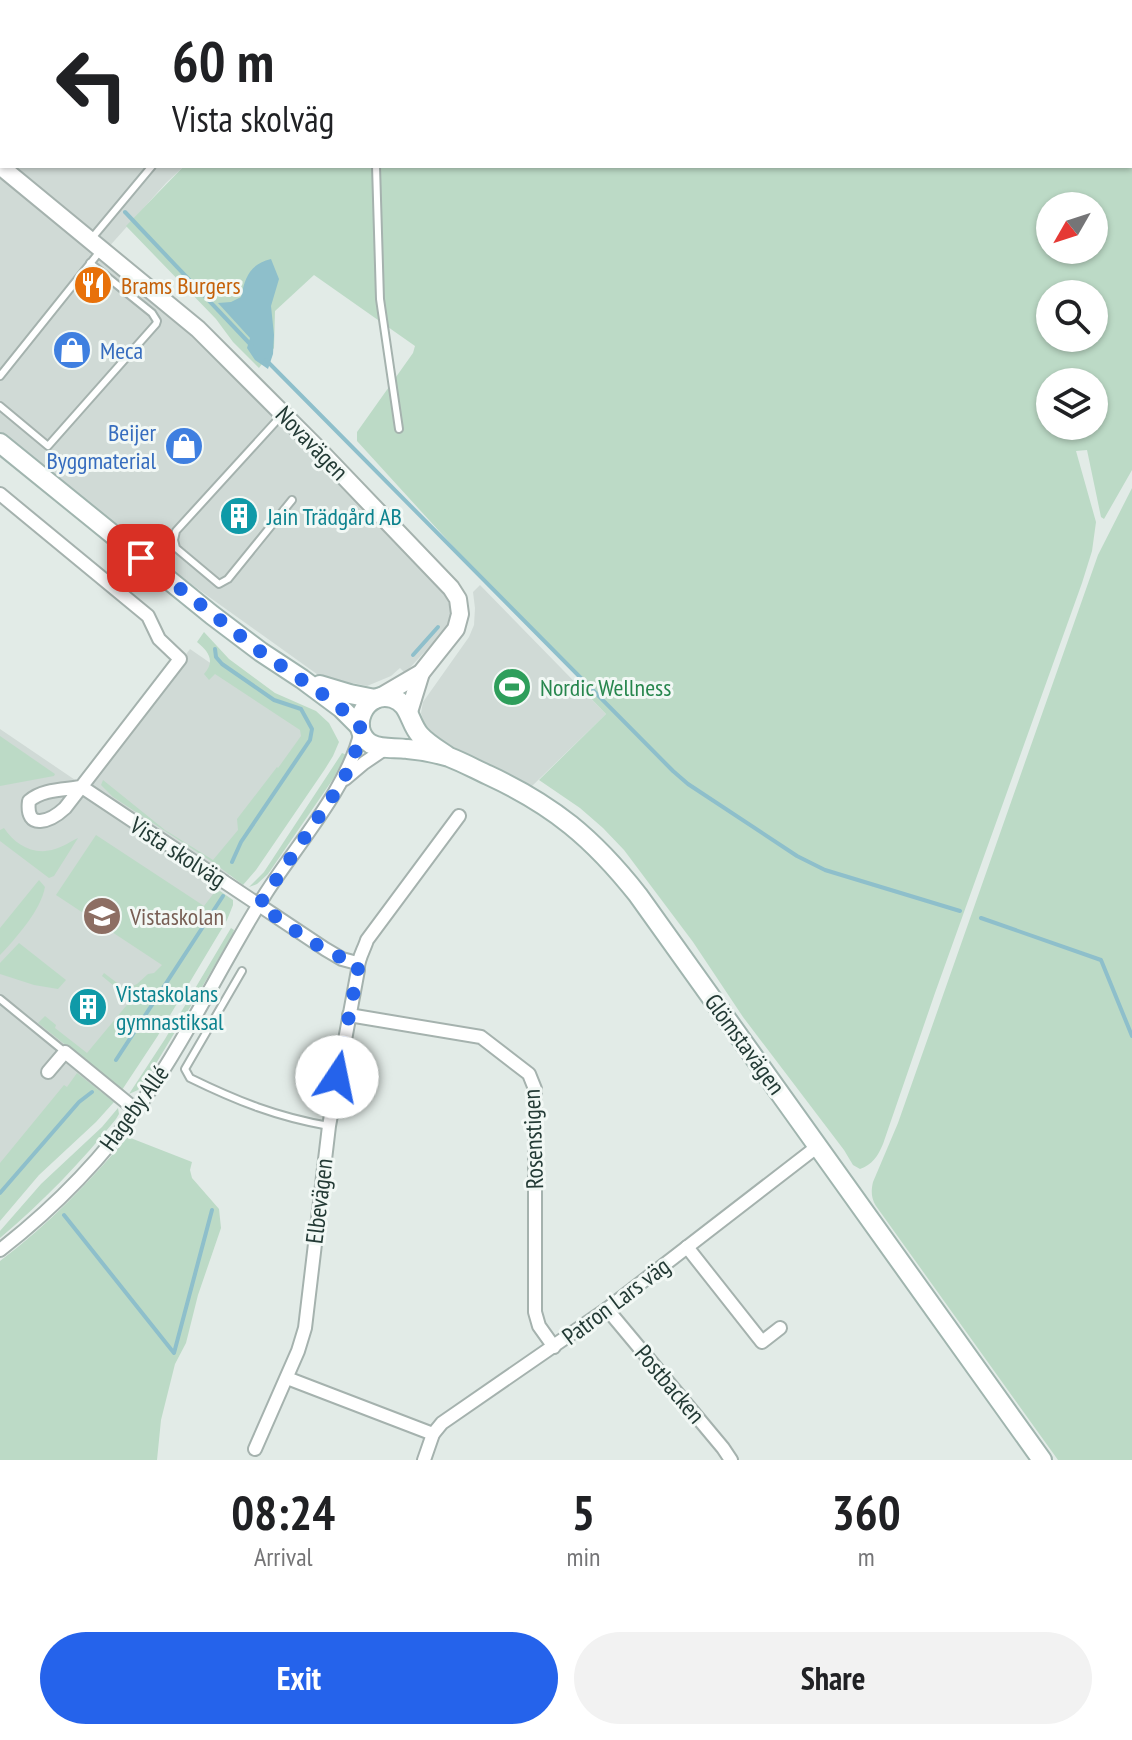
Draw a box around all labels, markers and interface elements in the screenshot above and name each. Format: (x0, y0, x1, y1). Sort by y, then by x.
text: 60 m (172, 25, 274, 97)
icon: left (40, 32, 144, 136)
text: Vista skolväg (172, 95, 334, 142)
north arrow (1036, 192, 1108, 264)
map controls (1036, 192, 1108, 440)
restaurant icon: Brams Burgers (72, 264, 114, 306)
place label: Brams Burgers (121, 270, 241, 301)
button: search (1036, 280, 1108, 352)
shop icon: Meca (51, 329, 93, 371)
place label: Meca (100, 335, 143, 366)
button: layers (1036, 368, 1108, 440)
street label: Novavägen (269, 399, 355, 487)
place label: Beijer Byggmaterial (46, 417, 156, 476)
shop icon: Beijer Byggmaterial (163, 425, 205, 467)
building icon: Jain Trädgård AB (218, 495, 260, 537)
place label: Jain Trädgård AB (266, 501, 402, 532)
pin (107, 524, 175, 592)
icon: arrive (119, 536, 163, 580)
sports icon: Nordic Wellness (491, 666, 533, 708)
place label: Nordic Wellness (540, 672, 671, 703)
street label: Vista skolväg (123, 809, 232, 894)
school or university icon: Vistaskolan (81, 895, 123, 937)
place label: Vistaskolan (129, 901, 224, 932)
place label: Vistaskolans gymnastiksal (115, 978, 224, 1037)
building icon: Vistaskolans gymnastiksal (67, 986, 109, 1028)
street label: Glömstavägen (698, 987, 792, 1101)
position arrow (295, 1035, 379, 1119)
street label: Hageby Allé (93, 1059, 175, 1157)
street label: Rosenstigen (516, 1088, 550, 1190)
street label: Elbevägen (298, 1157, 340, 1245)
street label: Patron Lars väg (556, 1250, 676, 1352)
street label: Postbacken (628, 1338, 712, 1430)
text: 08:24 (231, 1481, 335, 1543)
text: 5 (572, 1481, 595, 1543)
text: 360 (832, 1481, 901, 1543)
text: Arrival (254, 1540, 313, 1573)
text: min (566, 1540, 600, 1573)
text: m (858, 1540, 875, 1573)
button: Exit (40, 1632, 558, 1724)
button: Share (574, 1632, 1092, 1724)

